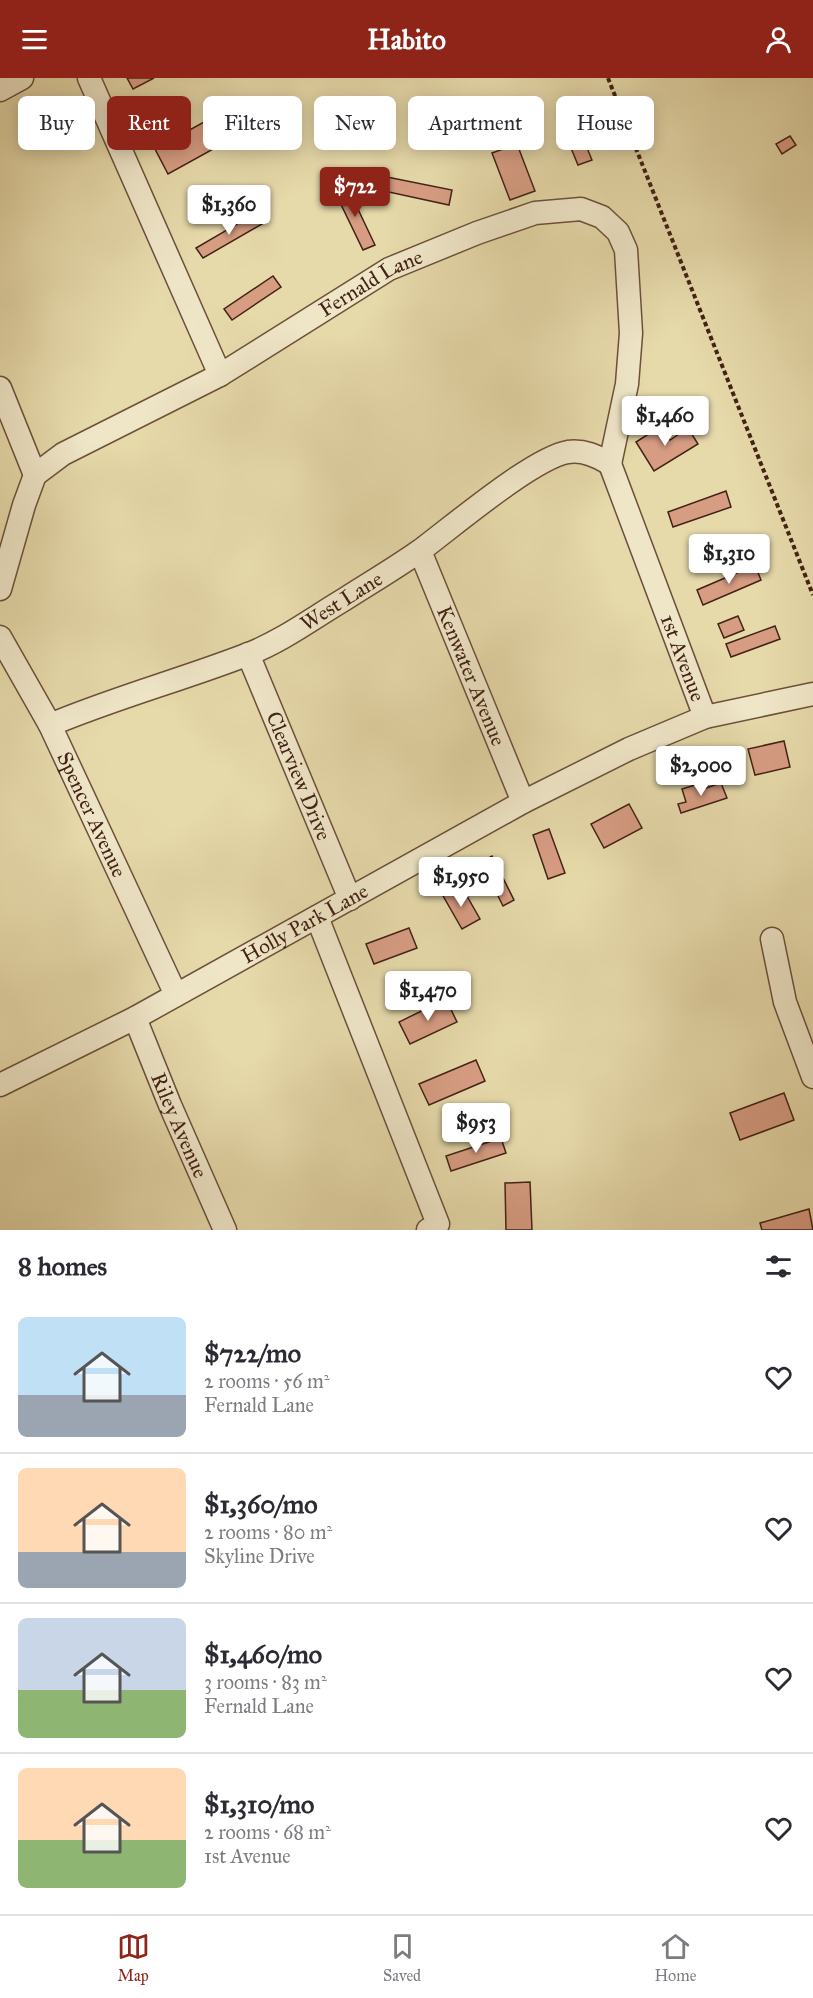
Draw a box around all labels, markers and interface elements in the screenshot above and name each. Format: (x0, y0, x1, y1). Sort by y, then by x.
icon: menu (18, 23, 51, 56)
text: Habito (367, 23, 446, 56)
icon: person (762, 23, 795, 56)
chip: Buy (18, 96, 95, 150)
chip: Rent (107, 96, 191, 150)
chip: Filters (203, 96, 302, 150)
chip: New (314, 96, 396, 150)
chip: Apartment (408, 96, 544, 150)
chip: House (556, 96, 654, 150)
pin: $722 (319, 167, 391, 218)
text: $722 (334, 174, 376, 198)
pin: $1,360 (180, 185, 278, 236)
text: $1,360 (202, 192, 256, 216)
street label: Fernald Lane (314, 244, 427, 323)
pin: $1,460 (616, 396, 714, 447)
text: $1,460 (636, 403, 694, 427)
pin: $1,310 (680, 534, 778, 585)
text: $1,310 (703, 541, 755, 565)
street label: West Lane (296, 566, 388, 637)
street label: Kenwater Avenue (431, 602, 512, 750)
street label: 1st Avenue (655, 611, 711, 705)
street label: Clearview Drive (260, 708, 337, 844)
pin: $2,000 (652, 746, 750, 797)
street label: Spencer Avenue (51, 747, 132, 882)
text: $2,000 (670, 753, 732, 777)
pin: $1,950 (412, 857, 510, 908)
text: $1,950 (433, 864, 489, 888)
street label: Holly Park Lane (237, 878, 373, 969)
pin: $1,470 (379, 971, 477, 1022)
text: $1,470 (399, 978, 457, 1002)
street label: Riley Avenue (145, 1069, 214, 1182)
pin: $953 (440, 1103, 512, 1154)
text: $953 (456, 1110, 496, 1134)
text: 8 homes (18, 1250, 107, 1282)
icon: filters (762, 1250, 795, 1283)
text: $722/mo (204, 1337, 301, 1369)
icon: home (66, 1341, 138, 1413)
icon: heart (762, 1361, 795, 1394)
text: 2 rooms · 56 m² (204, 1369, 330, 1393)
text: Fernald Lane (204, 1393, 314, 1417)
text: $1,360/mo (204, 1488, 318, 1520)
icon: home (66, 1492, 138, 1564)
icon: heart (762, 1512, 795, 1545)
text: 2 rooms · 80 m² (204, 1520, 332, 1544)
text: Skyline Drive (204, 1544, 315, 1568)
text: $1,460/mo (204, 1638, 322, 1670)
icon: home (66, 1642, 138, 1714)
icon: heart (762, 1662, 795, 1695)
text: 3 rooms · 83 m² (204, 1670, 327, 1694)
text: Fernald Lane (204, 1694, 314, 1718)
text: $1,310/mo (204, 1788, 314, 1820)
icon: home (66, 1792, 138, 1864)
icon: heart (762, 1812, 795, 1845)
text: 2 rooms · 68 m² (204, 1820, 331, 1844)
text: 1st Avenue (204, 1844, 291, 1868)
tab: Map (117, 1930, 150, 1985)
tab: Saved (383, 1930, 421, 1985)
tab: Home (654, 1930, 696, 1985)

